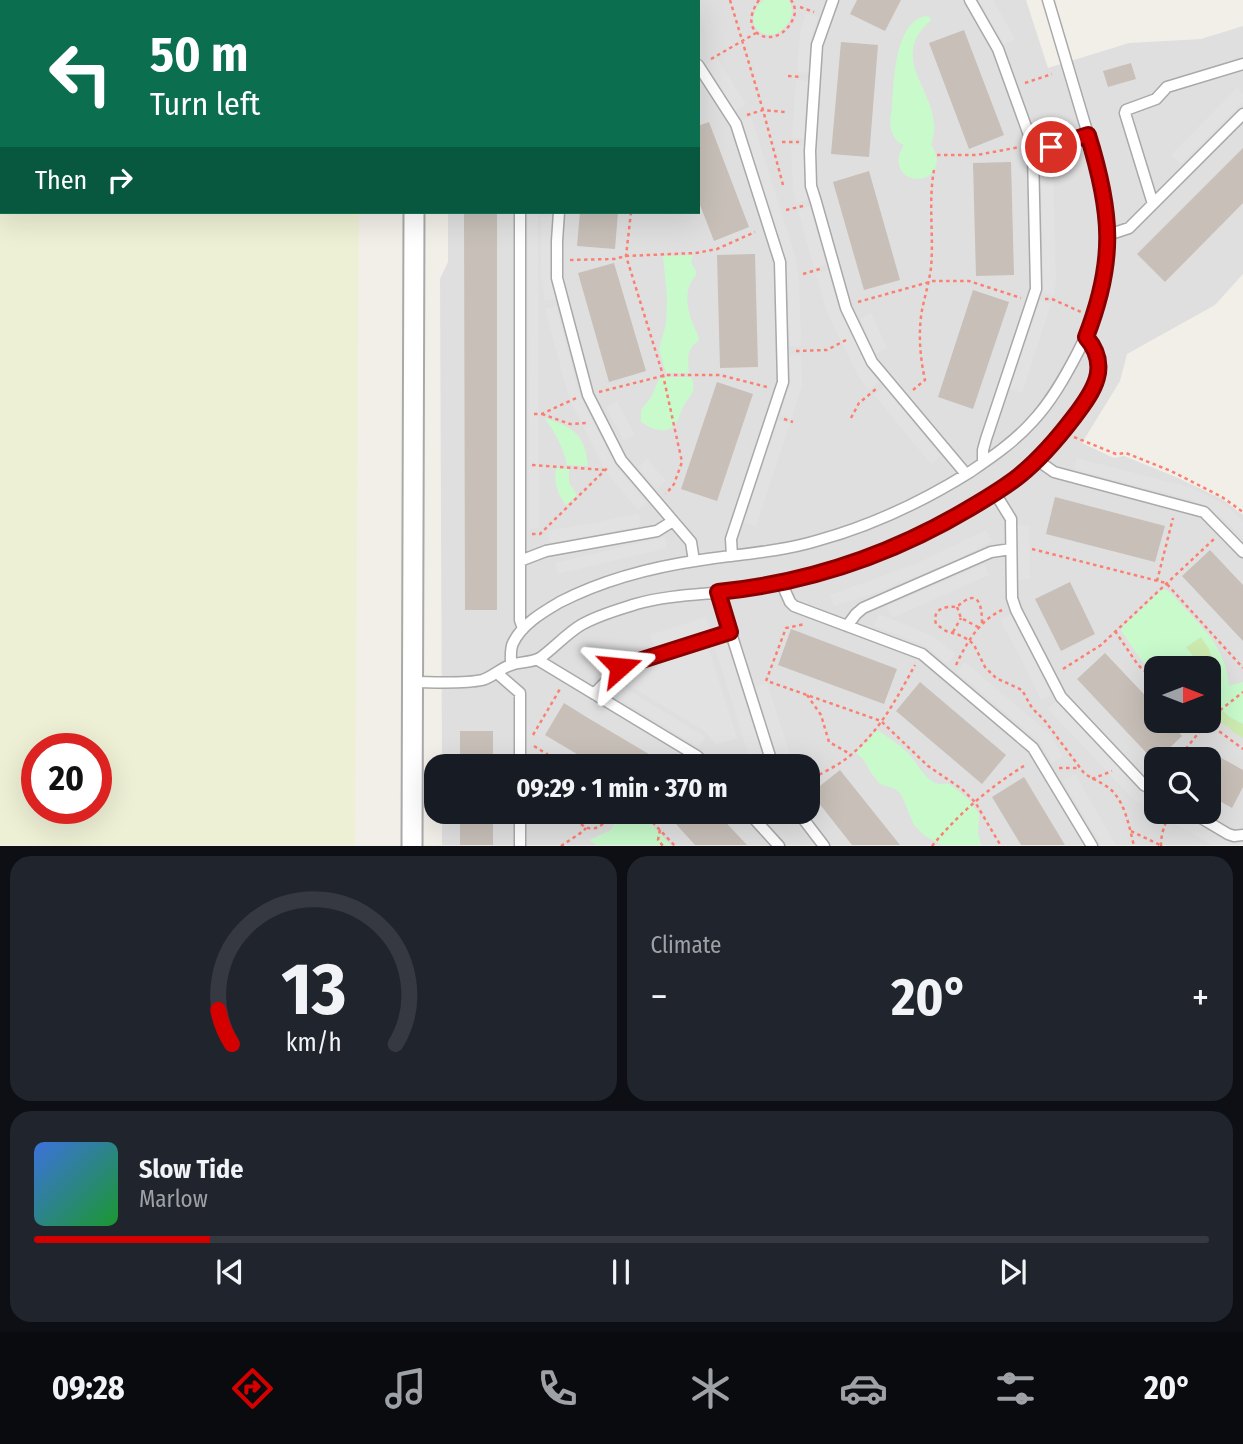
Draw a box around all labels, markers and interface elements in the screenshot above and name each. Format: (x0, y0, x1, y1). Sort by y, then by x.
text: 50 m (150, 25, 248, 84)
icon: left (35, 28, 126, 119)
text: Turn left (150, 85, 260, 123)
pin (1021, 117, 1081, 177)
icon: arrive (1032, 128, 1070, 166)
icon: right (101, 161, 139, 199)
text: Then (35, 165, 87, 196)
position arrow (583, 630, 657, 704)
north arrow (1144, 656, 1222, 733)
map controls (1144, 656, 1221, 824)
speed limit sign: 20 (21, 733, 112, 824)
button: search (1144, 747, 1221, 824)
text: 09:29 · 1 min · 370 m (516, 773, 728, 804)
text: Climate (651, 931, 721, 959)
text: 13 (281, 947, 346, 1034)
text: 20° (891, 966, 968, 1029)
text: − (651, 974, 668, 1020)
text: + (1192, 974, 1209, 1020)
text: km/h (285, 1028, 341, 1058)
text: Slow Tide (139, 1154, 243, 1185)
text: Marlow (139, 1185, 208, 1213)
icon: previous (211, 1253, 249, 1291)
icon: pause (602, 1253, 640, 1291)
icon: next (994, 1253, 1032, 1291)
icon: directions (228, 1364, 277, 1413)
icon: music (381, 1364, 430, 1413)
icon: phone (533, 1364, 582, 1413)
icon: climate (686, 1364, 735, 1413)
icon: car (839, 1364, 888, 1413)
icon: filters (991, 1364, 1040, 1413)
text: 09:28 (52, 1369, 125, 1407)
text: 20° (1144, 1369, 1191, 1407)

